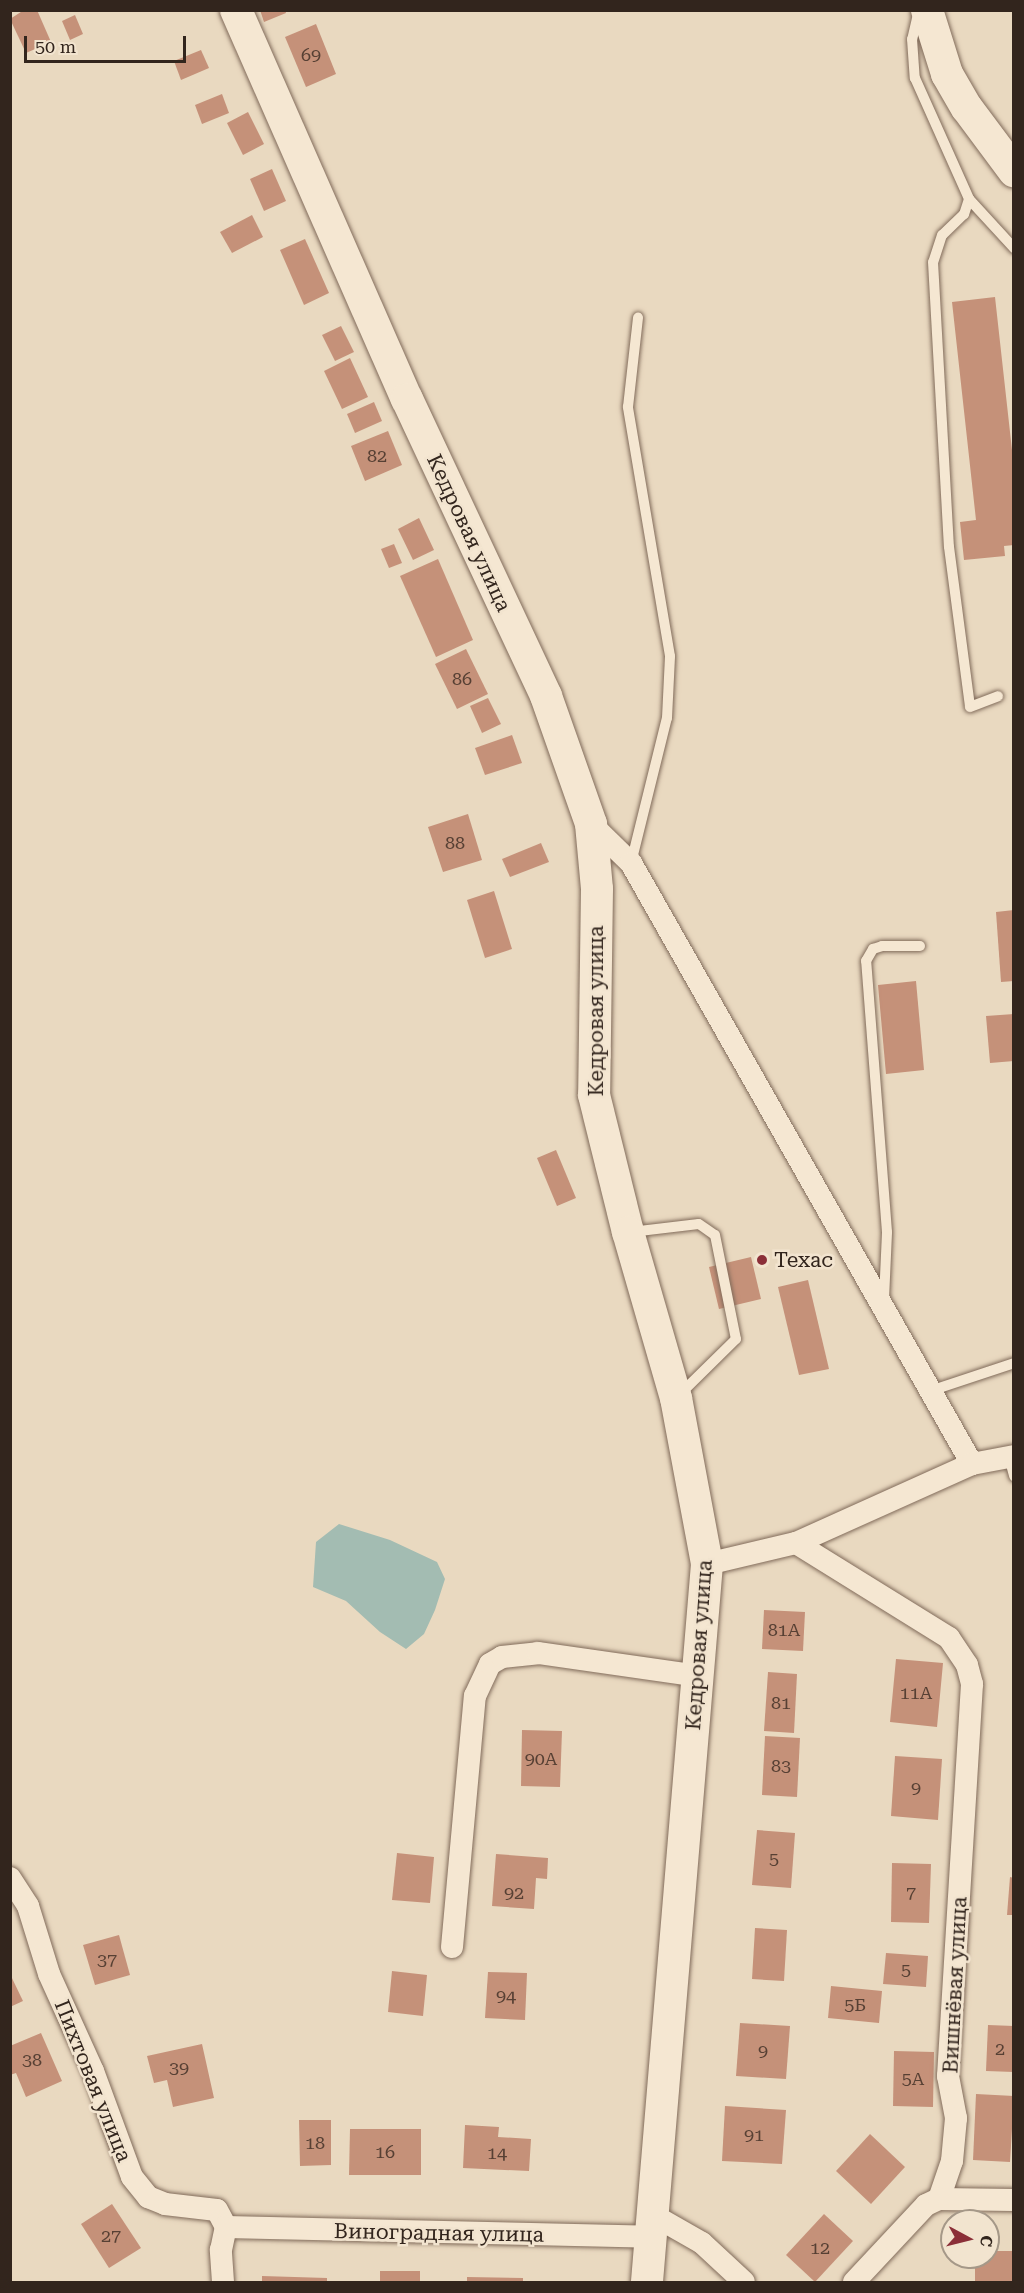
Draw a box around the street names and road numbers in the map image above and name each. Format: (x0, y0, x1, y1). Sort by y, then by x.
street label: Кедровая улица (421, 450, 517, 616)
street label: Кедровая улица (583, 926, 609, 1096)
street label: Кедровая улица (680, 1559, 718, 1731)
street label: Вишнёвая улица (938, 1896, 972, 2074)
street label: Пихтовая улица (49, 1996, 137, 2166)
street label: Виноградная улица (334, 2219, 544, 2247)

